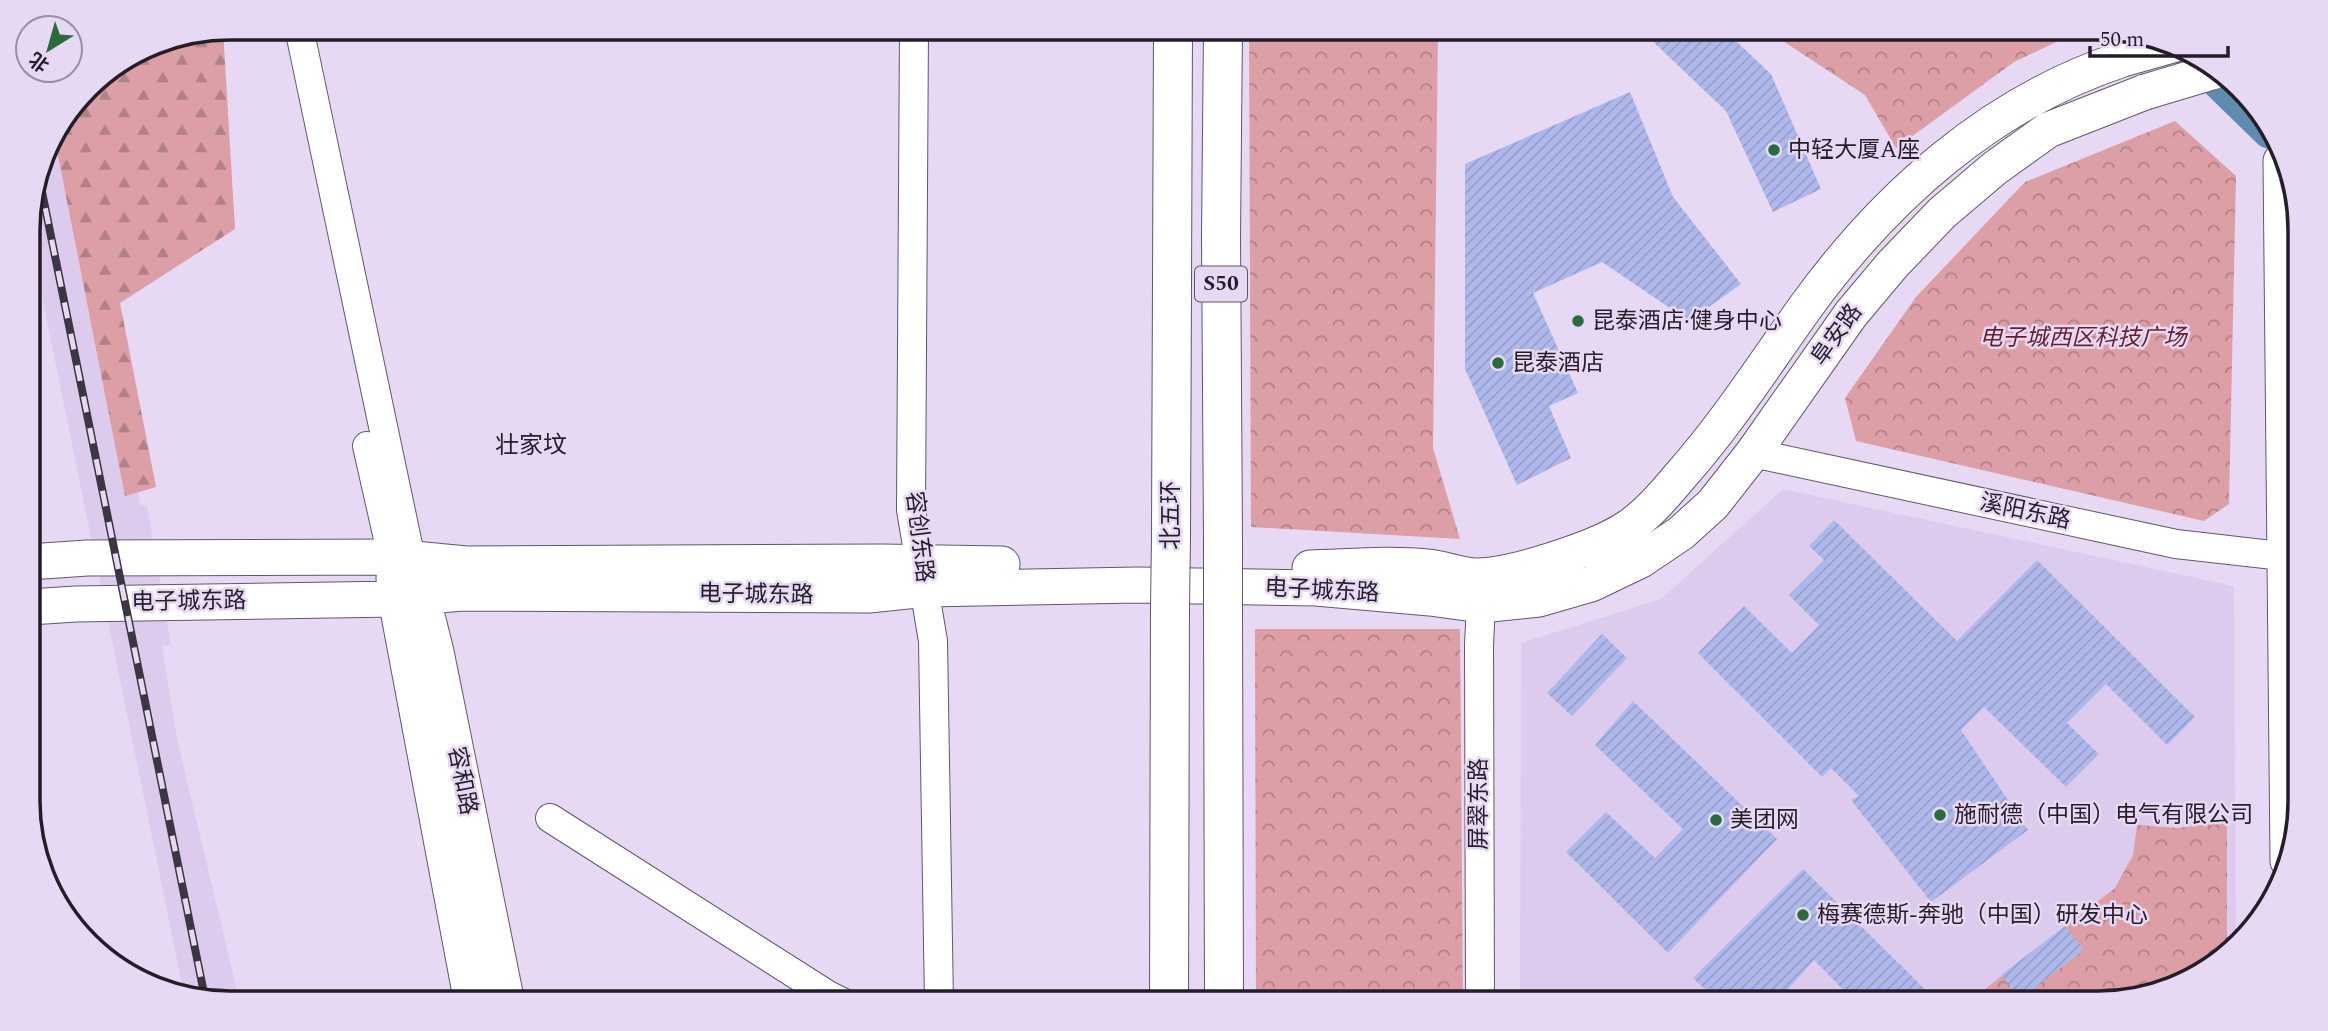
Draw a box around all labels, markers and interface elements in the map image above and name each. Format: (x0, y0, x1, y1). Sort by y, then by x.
north arrow (14, 14, 84, 84)
scale bar (2090, 14, 2228, 58)
text: 50 m (2100, 24, 2144, 56)
text: 北 (23, 44, 56, 79)
place label: 中轻大厦A座 (1788, 133, 1920, 168)
marker: 中轻大厦A座 (1766, 142, 1782, 158)
road number: S50 (1195, 266, 1247, 302)
street label: 阜安路 (1803, 297, 1871, 373)
place label: 昆泰酒店·健身中心 (1592, 304, 1782, 339)
marker: 昆泰酒店·健身中心 (1570, 313, 1586, 329)
park label: 电子城西区科技广场 (1980, 321, 2189, 356)
place label: 昆泰酒店 (1512, 346, 1604, 381)
marker: 昆泰酒店 (1490, 355, 1506, 371)
district label: 壮家坟 (495, 428, 567, 464)
street label: 北五环 (1154, 481, 1189, 550)
street label: 溪阳东路 (1976, 485, 2074, 539)
street label: 容创东路 (896, 489, 942, 585)
street label: 电子城东路 (1264, 571, 1380, 611)
street label: 电子城东路 (698, 576, 814, 614)
street label: 电子城东路 (131, 583, 247, 621)
street label: 容和路 (438, 744, 486, 818)
street label: 屏翠东路 (1462, 758, 1497, 850)
place label: 施耐德（中国）电气有限公司 (1954, 798, 2253, 833)
place label: 美团网 (1730, 803, 1799, 838)
marker: 施耐德（中国）电气有限公司 (1932, 807, 1948, 823)
marker: 美团网 (1708, 812, 1724, 828)
place label: 梅赛德斯-奔驰（中国）研发中心 (1817, 898, 2148, 933)
marker: 梅赛德斯-奔驰（中国）研发中心 (1795, 907, 1811, 923)

